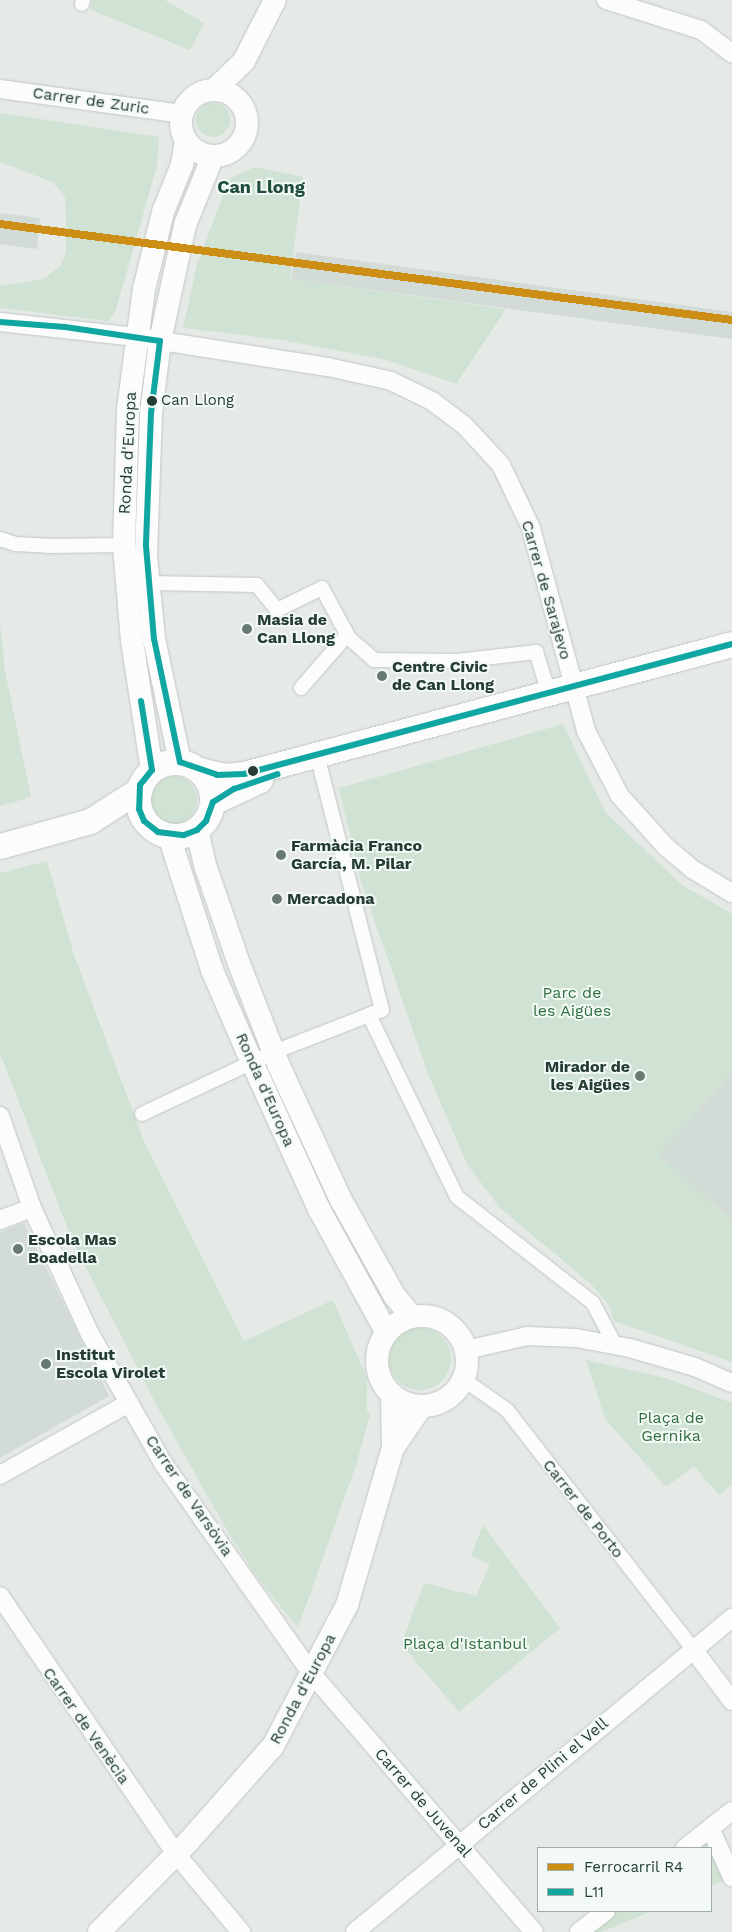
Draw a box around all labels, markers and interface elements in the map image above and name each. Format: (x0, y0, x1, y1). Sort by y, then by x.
street label: Carrer de Zuric (31, 83, 151, 119)
district label: Can Llong (217, 176, 305, 198)
street label: Ronda d'Europa (115, 391, 141, 515)
place label: Can Llong (161, 392, 234, 410)
marker: Can Llong (147, 396, 157, 406)
street label: Carrer de Sarajevo (517, 518, 575, 662)
place label: Masia de Can Llong (257, 610, 335, 648)
marker: Masia de Can Llong (241, 623, 253, 635)
place label: Centre Civic de Can Llong (392, 657, 494, 695)
marker: Centre Civic de Can Llong (376, 670, 388, 682)
unlabelled marker (248, 766, 258, 776)
place label: Farmàcia Franco García, M. Pilar (291, 836, 422, 874)
marker: Farmàcia Franco García, M. Pilar (275, 849, 287, 861)
place label: Mercadona (287, 889, 375, 909)
marker: Mercadona (271, 893, 283, 905)
park label: Parc de les Aigües (533, 983, 611, 1021)
street label: Ronda d'Europa (231, 1030, 299, 1150)
place label: Mirador de les Aigües (544, 1057, 630, 1095)
marker: Mirador de les Aigües (634, 1070, 646, 1082)
place label: Escola Mas Boadella (28, 1230, 117, 1268)
marker: Escola Mas Boadella (12, 1243, 24, 1255)
place label: Institut Escola Virolet (56, 1345, 166, 1383)
marker: Institut Escola Virolet (40, 1358, 52, 1370)
park label: Plaça de Gernika (638, 1408, 704, 1446)
street label: Carrer de Varsòvia (141, 1431, 237, 1561)
street label: Carrer de Porto (538, 1456, 628, 1562)
street label: Ronda d'Europa (266, 1630, 340, 1748)
park label: Plaça d'Istanbul (403, 1634, 527, 1654)
street label: Carrer de Venècia (38, 1664, 134, 1788)
street label: Carrer de Plini el Vell (473, 1713, 613, 1835)
street label: Carrer de Juvenal (370, 1744, 476, 1862)
legend (537, 1847, 712, 1912)
text: Ferrocarril R4 (584, 1858, 683, 1876)
text: L11 (584, 1883, 604, 1901)

